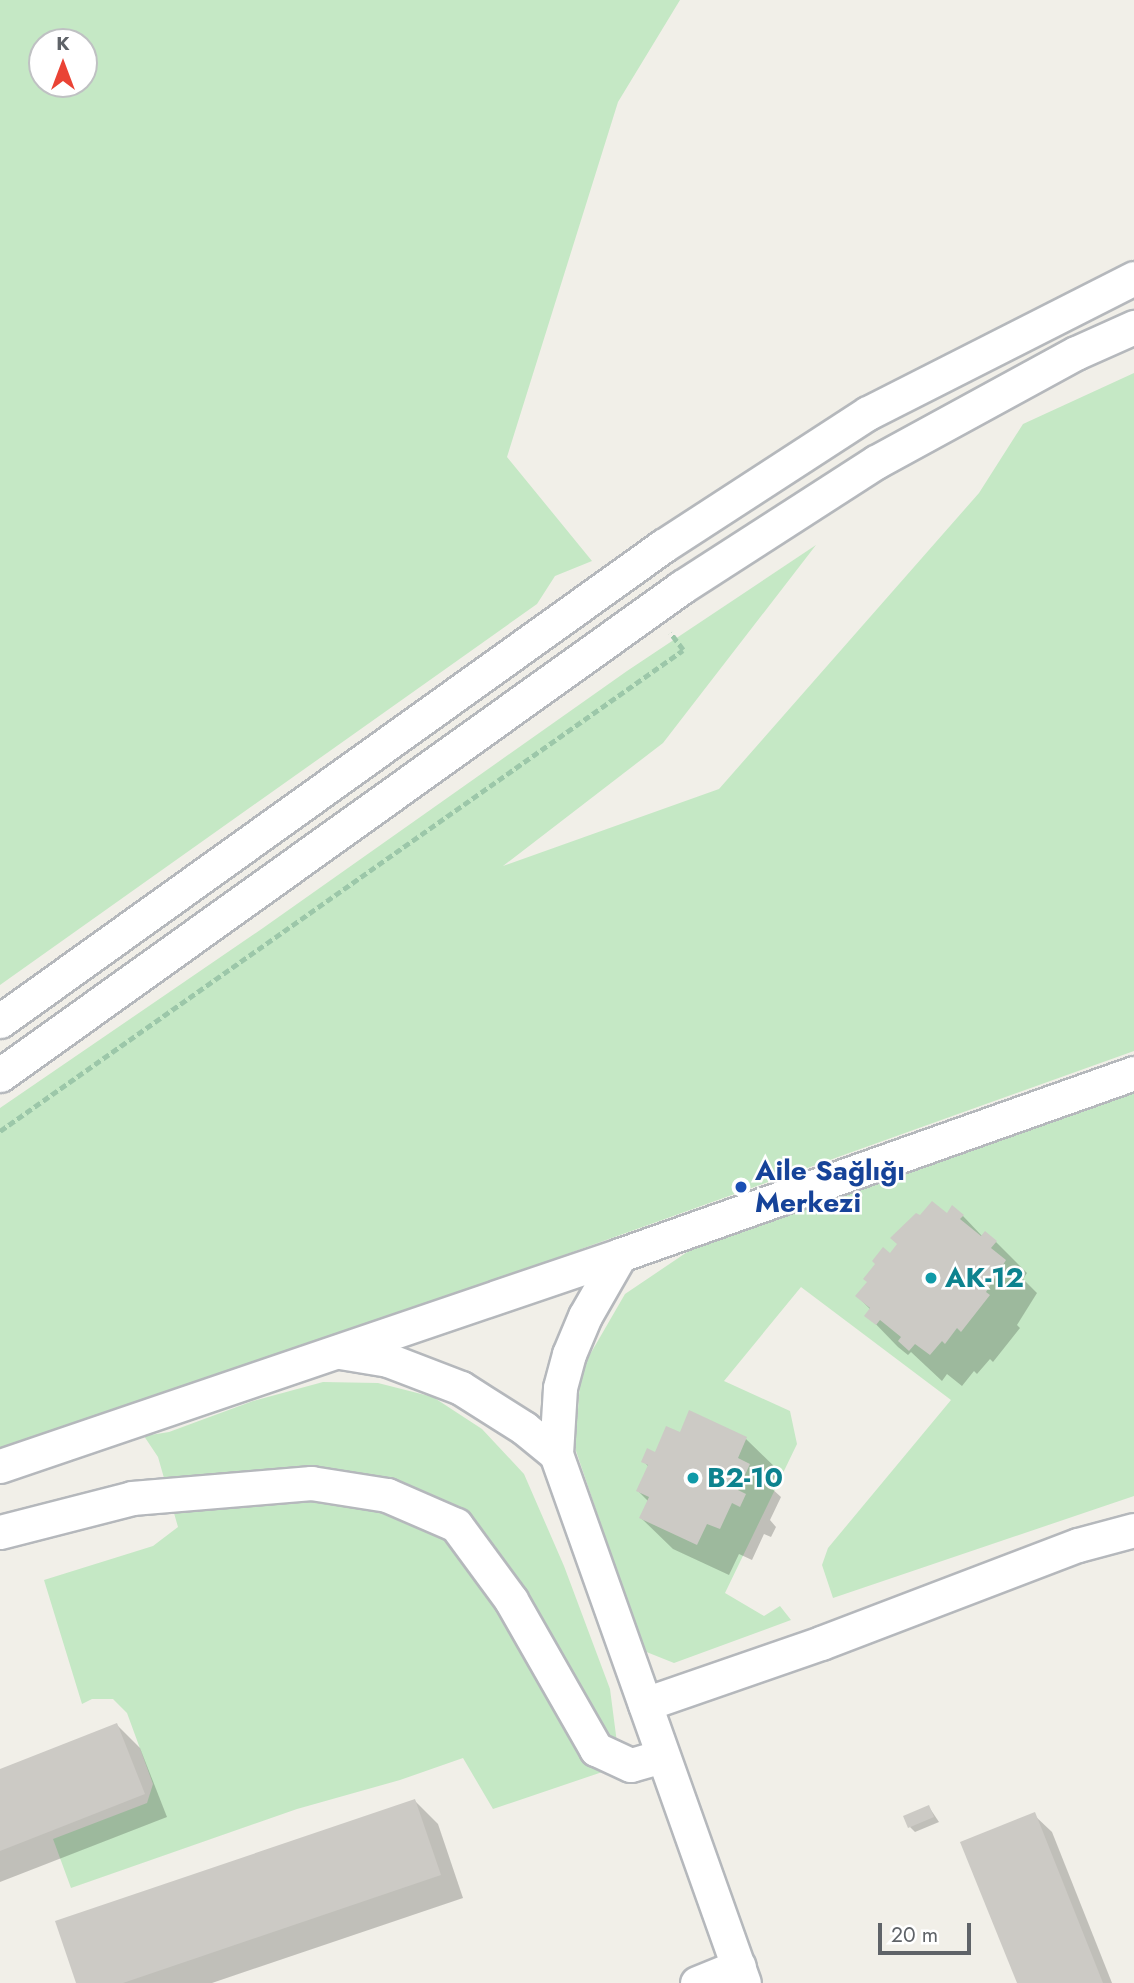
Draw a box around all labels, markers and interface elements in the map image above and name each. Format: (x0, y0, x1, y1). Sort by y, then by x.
north arrow (28, 28, 98, 98)
text: K (56, 30, 70, 57)
place label: Aile Sağlığı Merkezi (755, 1154, 905, 1220)
marker: Aile Sağlığı Merkezi (733, 1179, 749, 1195)
place label: AK-12 (945, 1261, 1024, 1295)
marker: AK-12 (923, 1270, 939, 1286)
place label: B2-10 (707, 1461, 783, 1495)
marker: B2-10 (685, 1470, 701, 1486)
scale bar (882, 1910, 975, 1954)
text: 20 m (891, 1920, 938, 1950)

